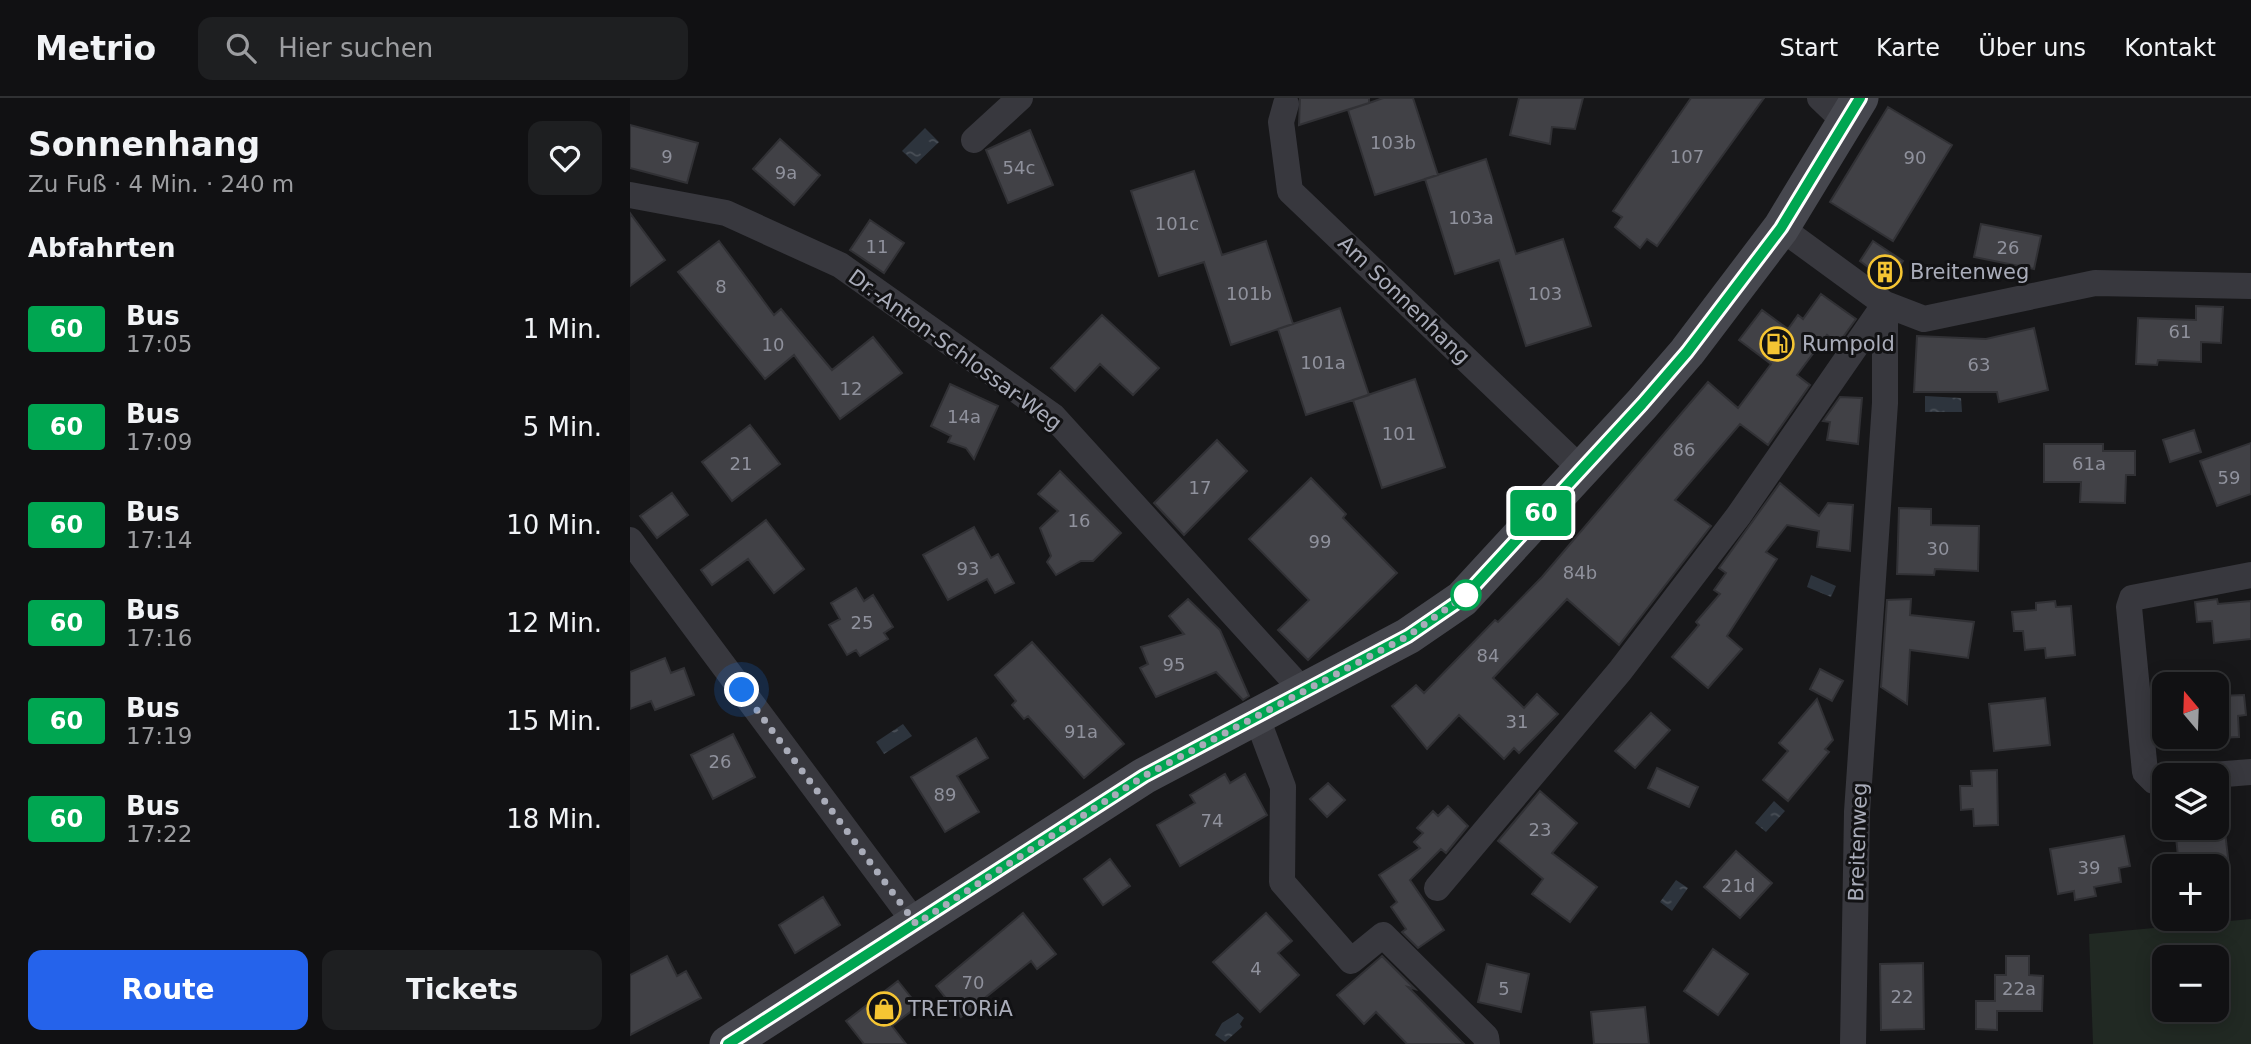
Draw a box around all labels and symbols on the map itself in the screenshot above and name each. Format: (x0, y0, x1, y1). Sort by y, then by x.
house number: 103b (1370, 132, 1416, 153)
house number: 9 (661, 146, 673, 167)
house number: 107 (1670, 146, 1704, 167)
house number: 90 (1904, 147, 1926, 168)
house number: 54c (1003, 157, 1035, 178)
house number: 9a (775, 162, 797, 183)
house number: 103a (1448, 207, 1494, 228)
house number: 101c (1155, 213, 1199, 234)
street label: Am Sonnenhang (1333, 231, 1475, 369)
house number: 11 (866, 236, 888, 257)
house number: 26 (1997, 237, 2019, 258)
building icon: Breitenweg (1866, 253, 1904, 291)
place label: Breitenweg (1910, 260, 2029, 284)
street label: Dr.-Anton-Schlossar-Weg (844, 265, 1066, 435)
house number: 8 (715, 276, 727, 297)
house number: 101b (1226, 283, 1272, 304)
house number: 103 (1528, 283, 1562, 304)
house number: 61 (2169, 321, 2191, 342)
fuel station icon: Rumpold (1758, 325, 1796, 363)
place label: Rumpold (1802, 332, 1895, 356)
house number: 10 (762, 334, 784, 355)
house number: 101a (1300, 352, 1346, 373)
house number: 63 (1968, 354, 1990, 375)
house number: 12 (840, 378, 862, 399)
house number: 14a (947, 406, 981, 427)
house number: 101 (1382, 423, 1416, 444)
house number: 86 (1673, 439, 1695, 460)
house number: 21 (730, 453, 752, 474)
house number: 61a (2072, 453, 2106, 474)
house number: 59 (2218, 467, 2240, 488)
house number: 17 (1189, 477, 1211, 498)
line badge: 60 (1510, 490, 1572, 536)
house number: 16 (1068, 510, 1090, 531)
house number: 99 (1309, 531, 1331, 552)
house number: 30 (1927, 538, 1949, 559)
house number: 93 (957, 558, 979, 579)
house number: 84b (1563, 562, 1597, 583)
unlabelled marker (1451, 580, 1481, 610)
house number: 25 (851, 612, 873, 633)
house number: 84 (1477, 645, 1499, 666)
house number: 95 (1163, 654, 1185, 675)
your location (724, 672, 759, 707)
north arrow (2152, 672, 2230, 749)
house number: 31 (1506, 711, 1528, 732)
house number: 91a (1064, 721, 1098, 742)
house number: 26 (709, 751, 731, 772)
street label: Breitenweg (1844, 782, 1872, 902)
house number: 89 (934, 784, 956, 805)
house number: 74 (1201, 810, 1223, 831)
house number: 23 (1529, 819, 1551, 840)
house number: 39 (2078, 857, 2100, 878)
house number: 21d (1721, 875, 1755, 896)
house number: 4 (1250, 958, 1262, 979)
house number: 70 (962, 972, 984, 993)
house number: 5 (1498, 978, 1510, 999)
house number: 22a (2002, 978, 2036, 999)
house number: 22 (1891, 986, 1913, 1007)
shop icon: TRETORiA (865, 990, 903, 1028)
place label: TRETORiA (907, 997, 1013, 1021)

